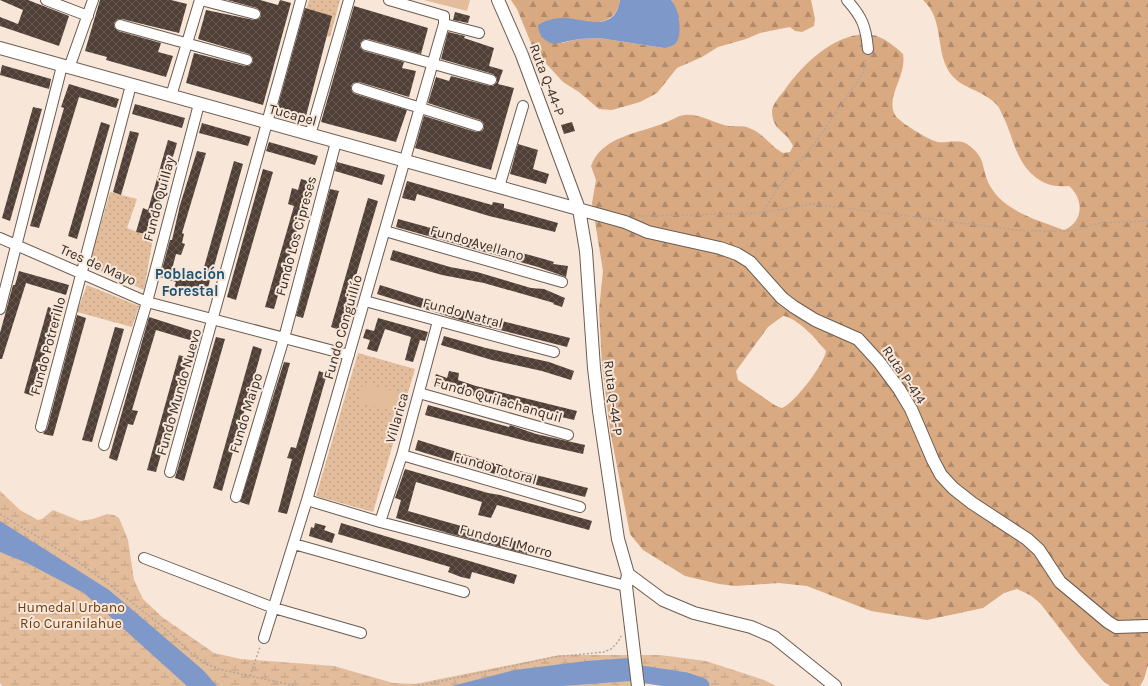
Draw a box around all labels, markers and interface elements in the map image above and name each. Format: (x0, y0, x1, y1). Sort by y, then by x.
street label: Ruta Q-44-P (526, 42, 569, 119)
street label: Tucapel (267, 100, 319, 130)
street label: Fundo Quillay (140, 154, 179, 243)
street label: Fundo Los Cipreses (272, 174, 320, 298)
street label: Fundo Avellano (428, 221, 526, 265)
street label: Tres de Mayo (57, 241, 139, 289)
district label: Población Forestal (155, 265, 225, 300)
street label: Fundo Conguillío (320, 273, 366, 381)
street label: Fundo Natral (421, 294, 505, 332)
street label: Fundo Potrerillo (27, 295, 69, 397)
street label: Fundo Mundo Nuevo (153, 327, 205, 457)
street label: Ruta P-414 (878, 343, 930, 407)
street label: Ruta Q-44-P (600, 359, 626, 437)
street label: Fundo Maipo (226, 371, 266, 455)
street label: Fundo Quilachanquil (432, 373, 564, 427)
street label: Villarica (382, 391, 412, 445)
street label: Fundo Totoral (451, 448, 539, 488)
street label: Fundo El Morro (458, 520, 554, 562)
park label: Humedal Urbano Río Curanilahue (17, 599, 125, 632)

